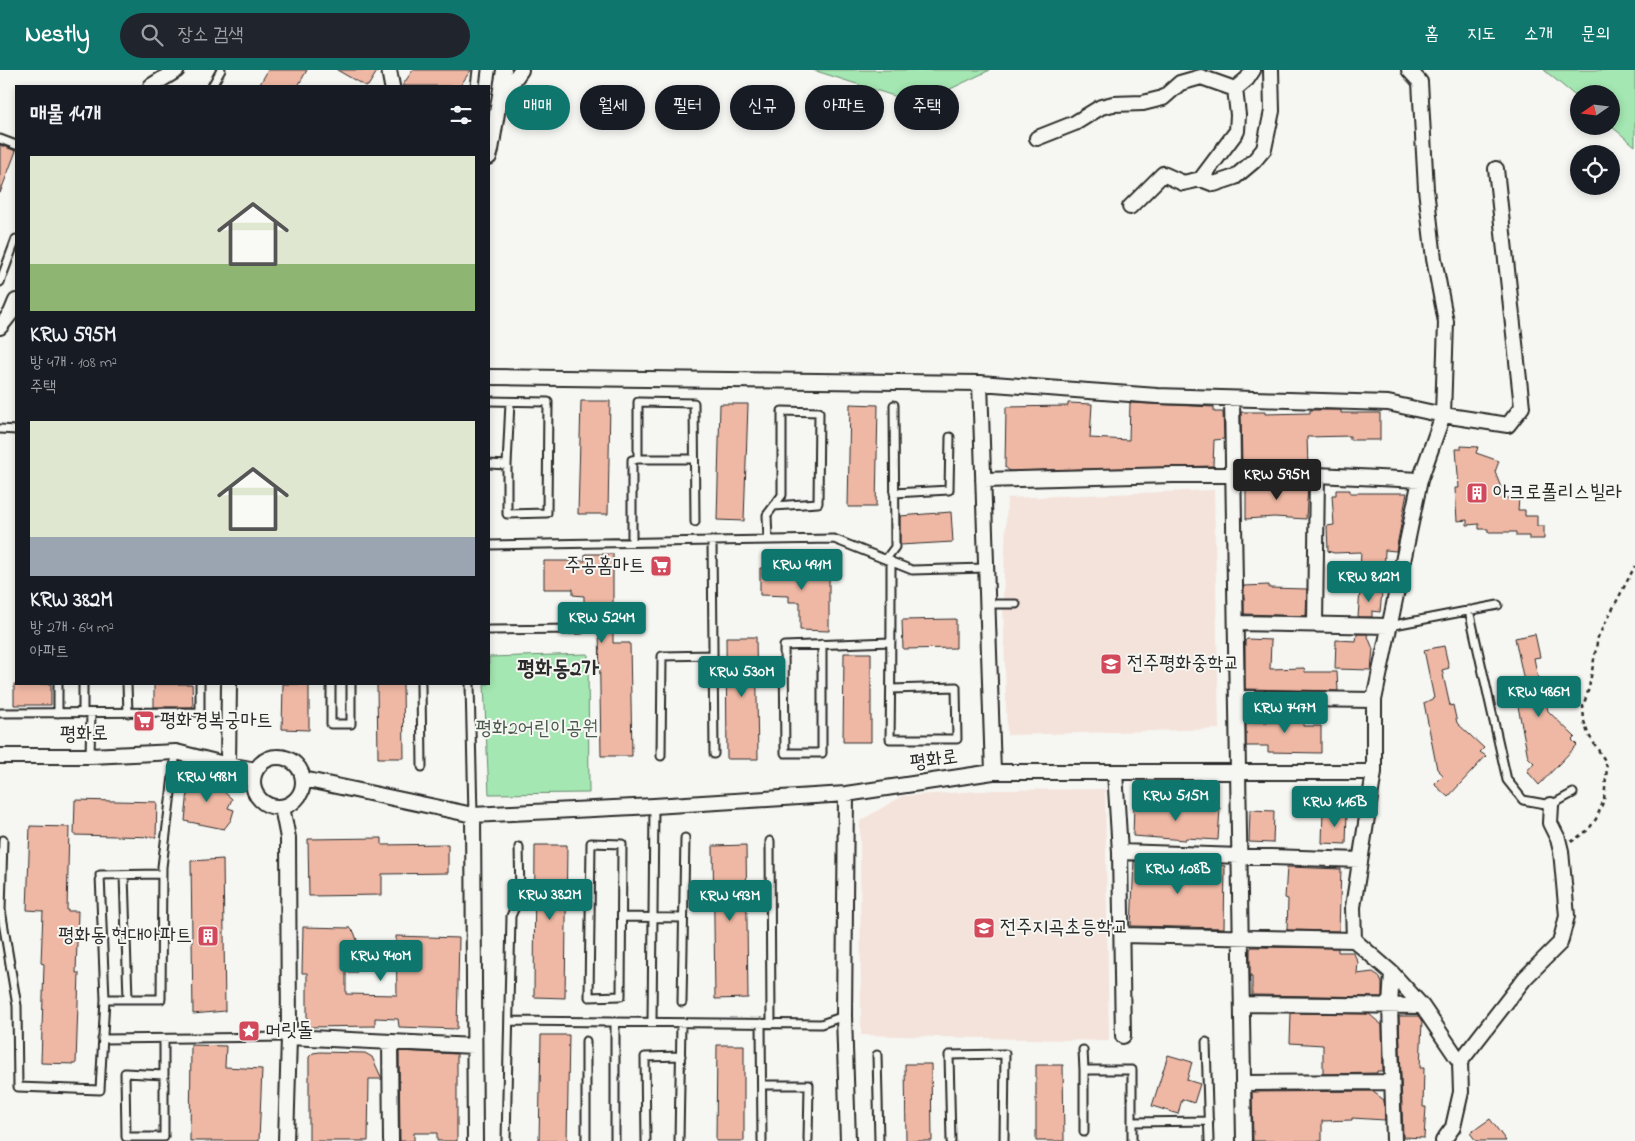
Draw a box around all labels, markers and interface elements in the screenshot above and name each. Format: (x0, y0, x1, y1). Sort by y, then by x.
search box (120, 13, 470, 58)
text: Nestly (25, 18, 90, 53)
icon: search (138, 21, 166, 49)
text: 장소 검색 (178, 22, 244, 49)
text: 홈 (1425, 22, 1439, 48)
text: 지도 (1467, 22, 1496, 48)
text: 소개 (1524, 22, 1553, 48)
text: 문의 (1581, 22, 1610, 48)
chip: 매매 (505, 85, 570, 130)
chip: 월세 (580, 85, 645, 130)
chip: 필터 (655, 85, 720, 130)
chip: 신규 (730, 85, 795, 130)
chip: 아파트 (805, 85, 884, 130)
chip: 주택 (894, 85, 959, 130)
north arrow (1570, 85, 1620, 135)
map controls (1570, 85, 1620, 195)
text: 매물 14개 (30, 100, 101, 130)
icon: filters (447, 101, 475, 129)
button: locate (1570, 145, 1620, 195)
icon: home (208, 189, 298, 279)
text: KRW 595M (30, 321, 116, 351)
text: 방 4개 · 108 m² (30, 351, 117, 375)
text: 주택 (30, 375, 56, 399)
icon: home (208, 454, 298, 544)
pin: KRW 595M (1225, 458, 1329, 501)
text: KRW 595M (1244, 463, 1310, 487)
place label: 아크로폴리스빌라 (1493, 479, 1622, 508)
building icon: 아크로폴리스빌라 (1465, 481, 1489, 505)
pin: KRW 491M (750, 548, 854, 591)
place label: 주공홈마트 (565, 552, 645, 581)
text: KRW 491M (772, 553, 832, 577)
supermarket icon: 주공홈마트 (649, 554, 673, 578)
pin: KRW 812M (1317, 560, 1421, 603)
text: KRW 812M (1338, 565, 1400, 589)
text: KRW 382M (30, 586, 113, 616)
pin: KRW 524M (550, 602, 654, 644)
text: KRW 524M (569, 606, 635, 630)
text: 방 2개 · 64 m² (30, 616, 114, 640)
text: 아파트 (30, 640, 69, 664)
place label: 전주평화중학교 (1127, 650, 1240, 679)
school or university icon: 전주평화중학교 (1099, 652, 1123, 676)
district label: 평화동2가 (517, 654, 599, 686)
pin: KRW 530M (690, 656, 794, 698)
text: KRW 530M (709, 660, 775, 684)
pin: KRW 486M (1487, 676, 1591, 718)
text: KRW 486M (1508, 680, 1570, 704)
pin: KRW 747M (1233, 692, 1337, 734)
text: KRW 747M (1254, 696, 1316, 720)
place label: 평화경복궁마트 (160, 707, 273, 736)
supermarket icon: 평화경복궁마트 (132, 709, 156, 733)
park label: 평화2어린이공원 (476, 715, 598, 744)
street label: 평화로 (60, 720, 108, 750)
street label: 평화로 (908, 743, 960, 779)
pin: KRW 498M (155, 760, 259, 803)
text: KRW 498M (177, 765, 237, 789)
pin: KRW 515M (1124, 780, 1228, 822)
text: KRW 515M (1143, 784, 1209, 808)
pin: KRW 1.16B (1278, 786, 1392, 828)
text: KRW 1.16B (1303, 790, 1367, 814)
pin: KRW 1.08B (1121, 852, 1235, 895)
text: KRW 1.08B (1145, 857, 1211, 881)
pin: KRW 382M (498, 878, 602, 921)
pin: KRW 493M (678, 880, 782, 922)
text: KRW 382M (518, 883, 582, 907)
text: KRW 493M (700, 884, 760, 908)
place label: 전주지곡초등학교 (1000, 914, 1129, 943)
school or university icon: 전주지곡초등학교 (972, 916, 996, 940)
place label: 평화동 현대아파트 (58, 922, 192, 951)
building icon: 평화동 현대아파트 (196, 924, 220, 948)
pin: KRW 940M (329, 940, 433, 982)
text: KRW 940M (350, 944, 412, 968)
place label: 머릿돌 (265, 1017, 313, 1046)
place icon: 머릿돌 (237, 1019, 261, 1043)

